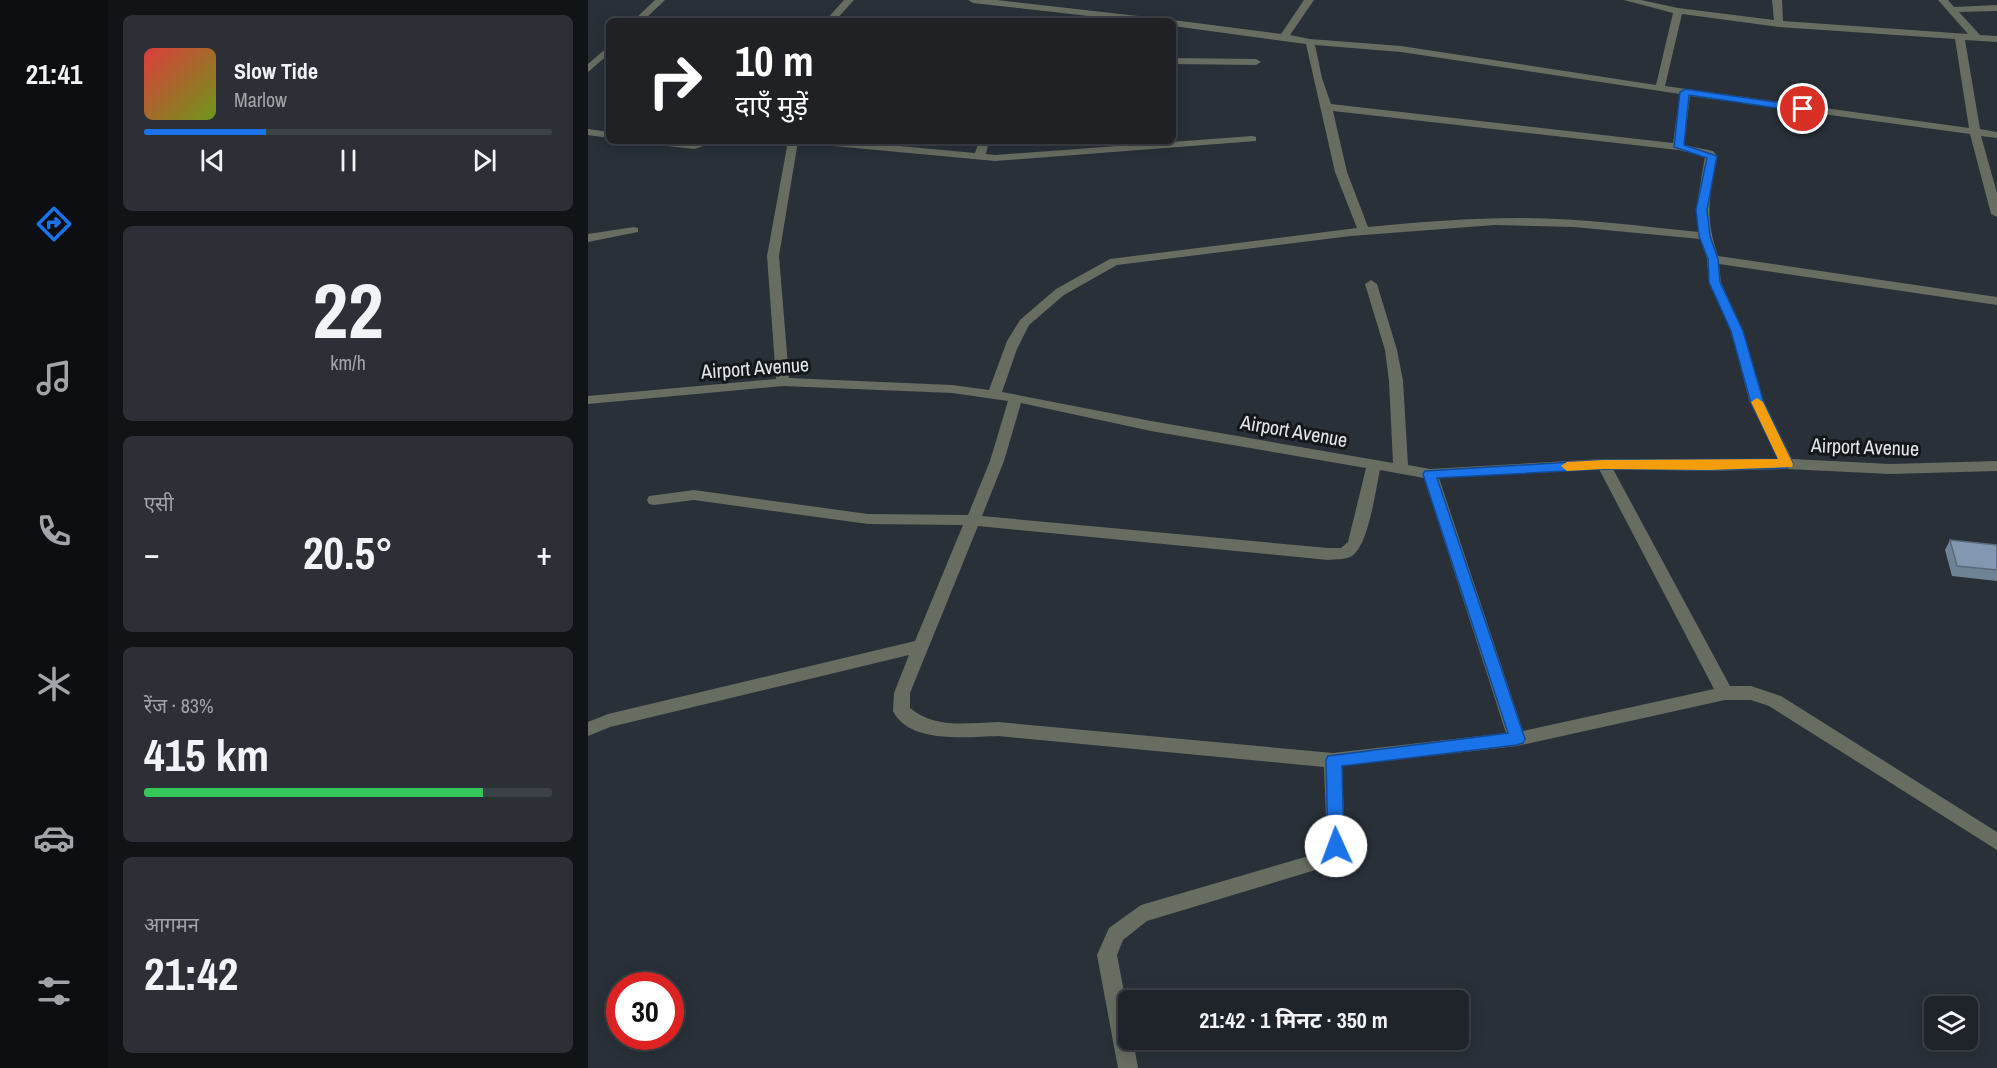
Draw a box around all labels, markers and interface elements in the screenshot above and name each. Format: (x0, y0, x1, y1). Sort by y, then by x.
text: 10 m (735, 33, 814, 89)
icon: right (636, 42, 714, 120)
text: 21:41 (26, 56, 82, 92)
text: Slow Tide (234, 56, 318, 86)
pin (1777, 83, 1828, 134)
text: Marlow (234, 86, 287, 113)
text: दाएँ मुड़ें (735, 87, 808, 123)
icon: arrive (1786, 92, 1819, 125)
icon: previous (196, 144, 229, 177)
icon: pause (332, 144, 365, 177)
icon: next (468, 144, 501, 177)
icon: directions (33, 203, 75, 245)
text: 22 (312, 257, 384, 362)
text: km/h (330, 349, 366, 376)
street label: Airport Avenue (699, 350, 810, 385)
icon: music (33, 357, 75, 399)
street label: Airport Avenue (1237, 408, 1350, 453)
street label: Airport Avenue (1809, 431, 1920, 462)
text: एसी (144, 490, 174, 517)
icon: phone (33, 510, 75, 552)
text: 20.5° (303, 522, 393, 583)
text: − (144, 531, 160, 575)
text: + (536, 531, 552, 575)
icon: climate (33, 663, 75, 705)
text: रेंज · 83% (144, 692, 214, 719)
text: 415 km (144, 724, 269, 785)
position arrow (1304, 814, 1368, 878)
icon: car (33, 817, 75, 859)
text: आगमन (144, 911, 199, 938)
text: 21:42 (144, 943, 238, 1004)
icon: filters (33, 970, 75, 1012)
speed limit sign: 30 (606, 972, 684, 1050)
map controls (1924, 996, 1978, 1050)
button: layers (1924, 996, 1978, 1050)
text: 21:42 · 1 मिनट · 350 m (1199, 1005, 1388, 1035)

